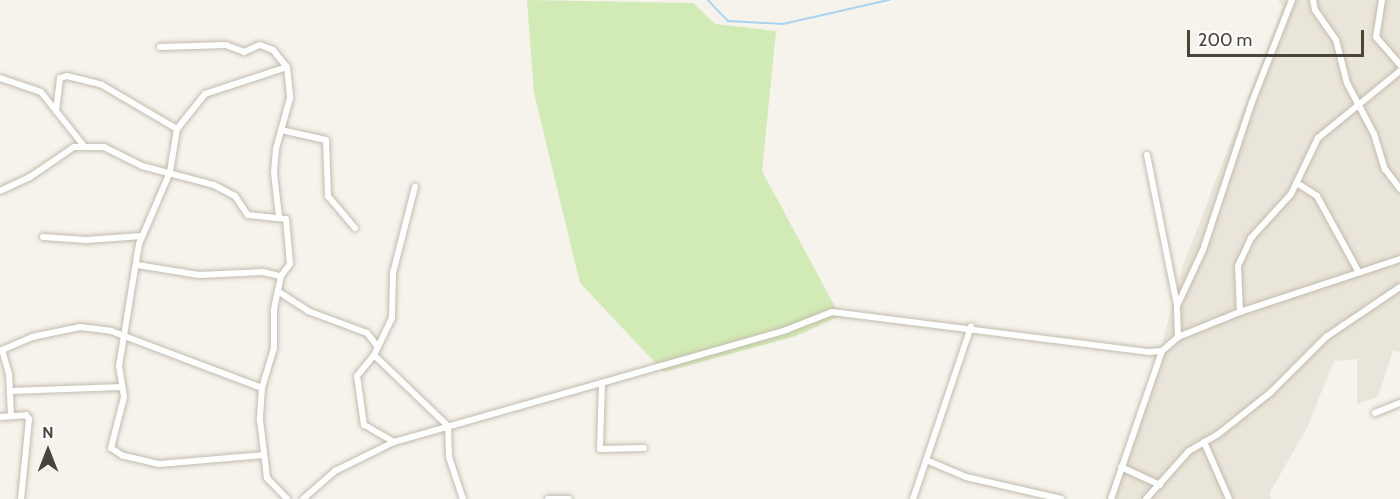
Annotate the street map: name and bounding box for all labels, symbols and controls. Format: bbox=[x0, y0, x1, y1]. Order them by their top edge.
scale bar bbox=[1190, 18, 1367, 56]
text: 200 m bbox=[1198, 29, 1252, 51]
north arrow bbox=[18, 421, 78, 481]
text: N bbox=[42, 423, 54, 442]

